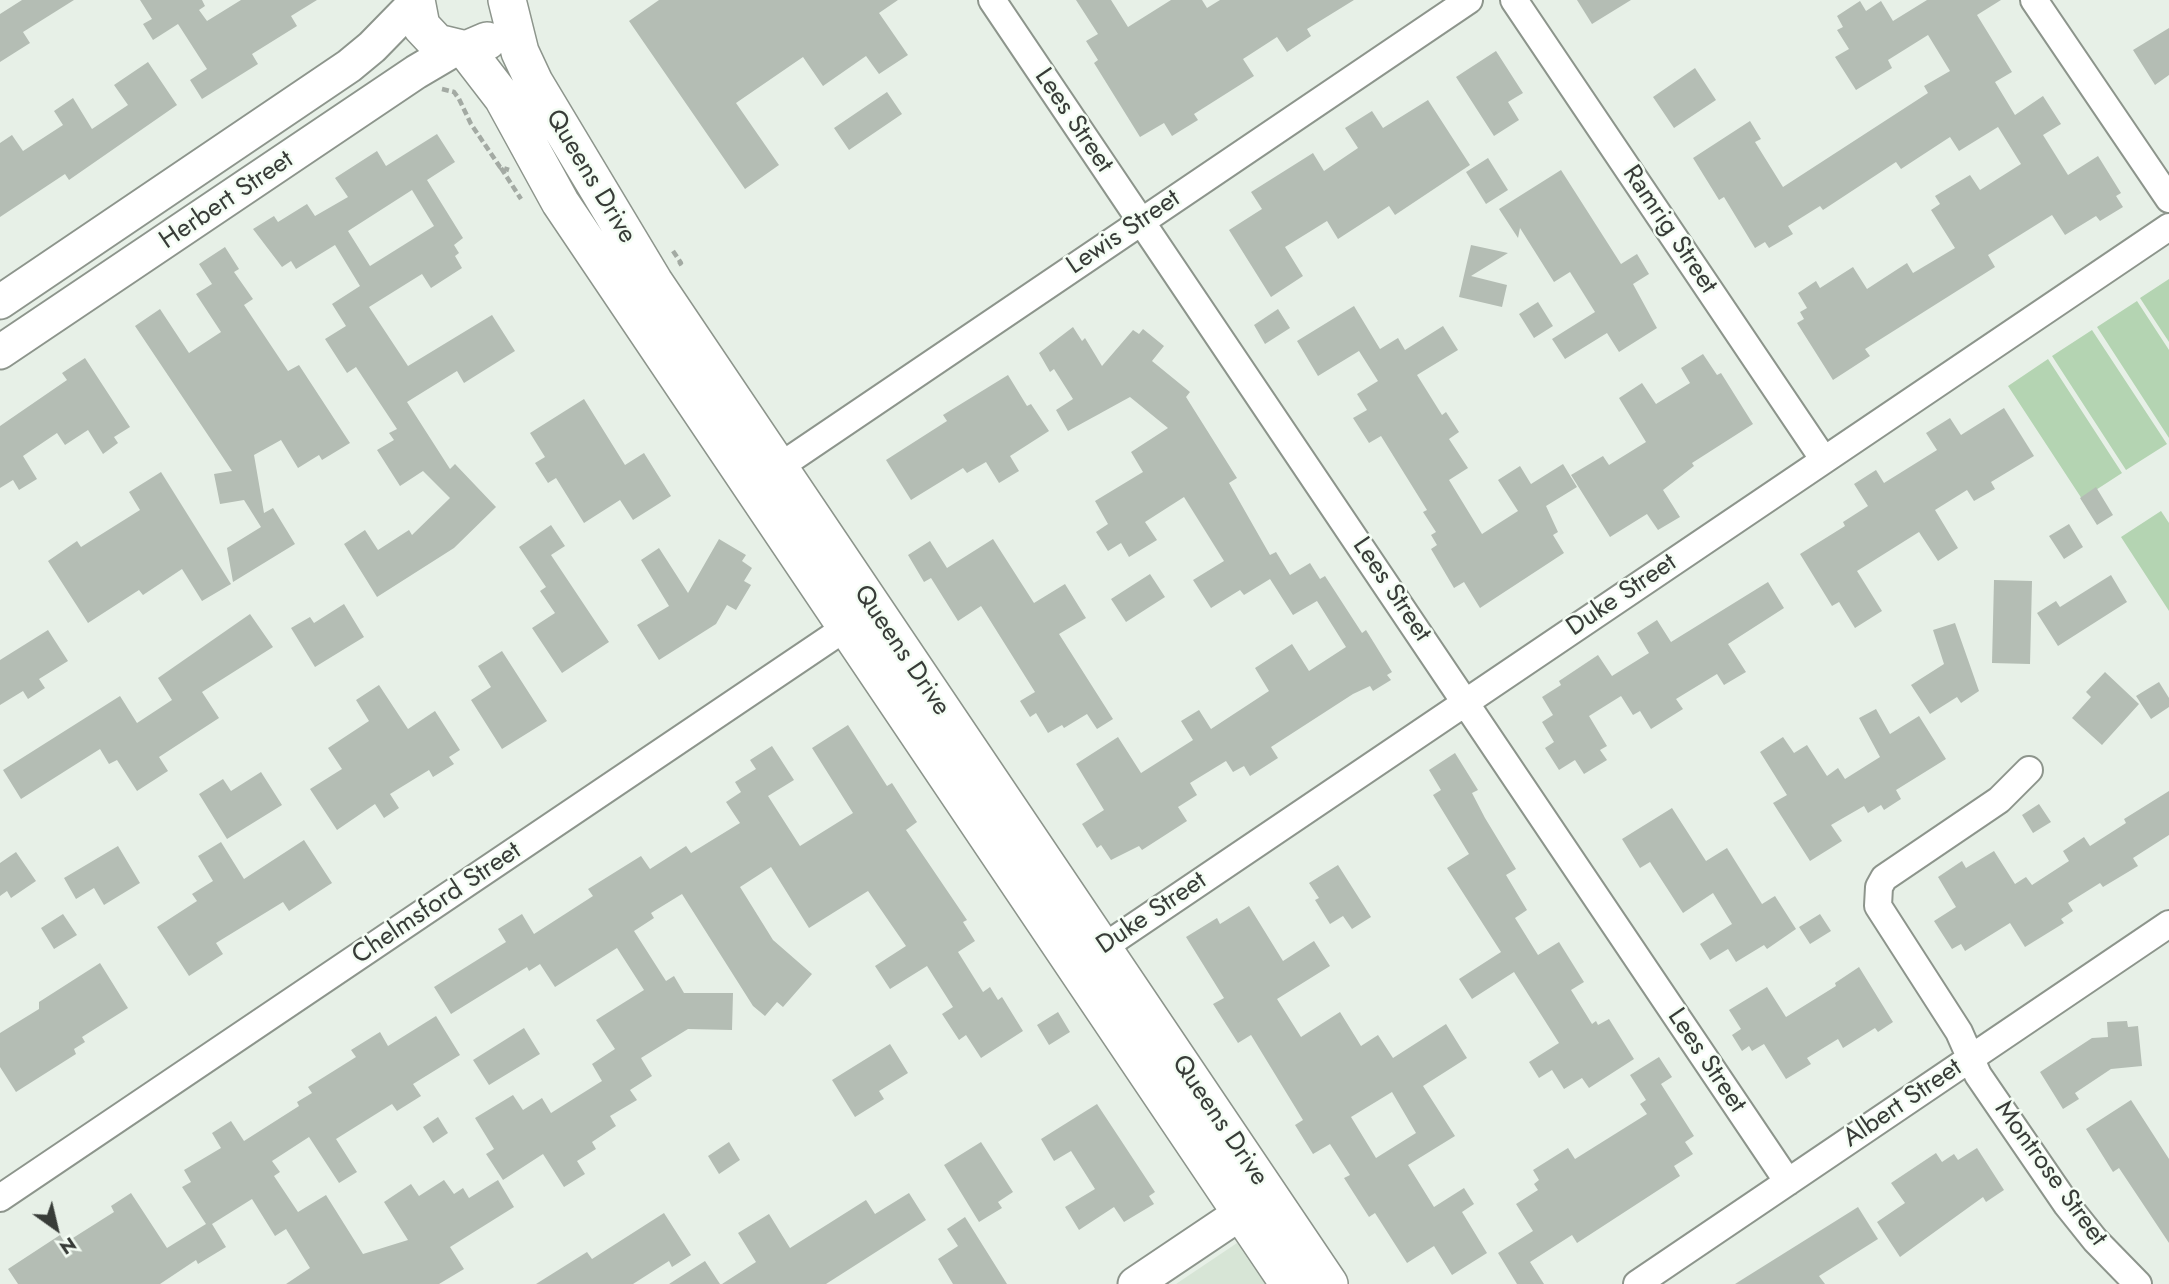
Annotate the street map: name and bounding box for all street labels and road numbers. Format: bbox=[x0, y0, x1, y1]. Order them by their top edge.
street label: Lees Street bbox=[1027, 63, 1119, 179]
street label: Queens Drive bbox=[538, 104, 642, 250]
street label: Herbert Street bbox=[154, 145, 300, 257]
street label: Ramrig Street bbox=[1615, 160, 1723, 300]
street label: Lewis Street bbox=[1062, 184, 1186, 282]
street label: Lees Street bbox=[1345, 532, 1437, 648]
street label: Duke Street bbox=[1561, 548, 1683, 644]
street label: Queens Drive bbox=[846, 580, 956, 722]
street label: Chelmsford Street bbox=[347, 836, 527, 972]
street label: Duke Street bbox=[1091, 866, 1213, 962]
street label: Lees Street bbox=[1660, 1003, 1752, 1119]
street label: Queens Drive bbox=[1164, 1050, 1274, 1192]
street label: Albert Street bbox=[1838, 1053, 1968, 1155]
street label: Montrose Street bbox=[1987, 1095, 2113, 1253]

